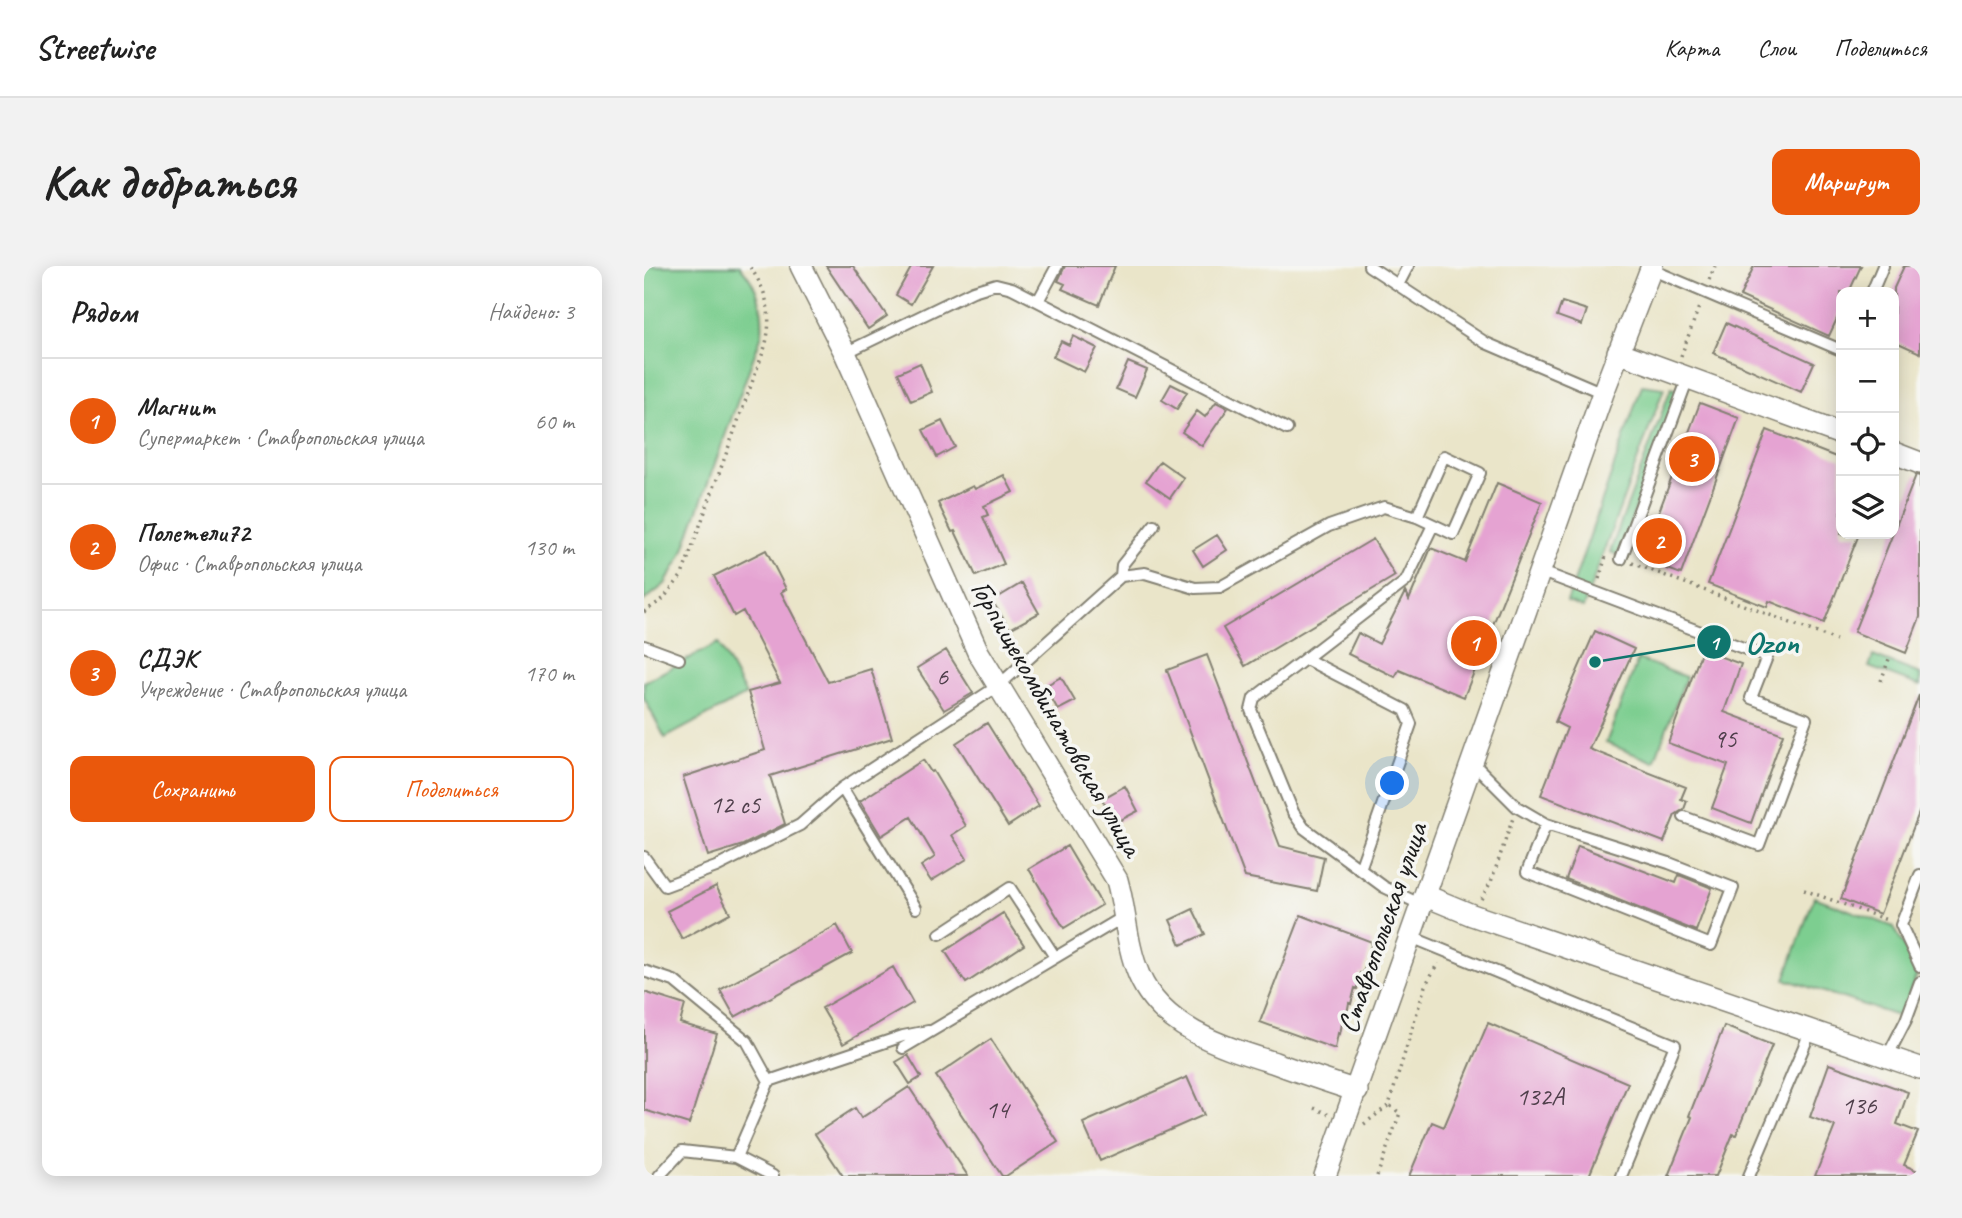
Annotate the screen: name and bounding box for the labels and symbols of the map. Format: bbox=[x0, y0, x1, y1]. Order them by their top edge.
pin: 3 bbox=[1669, 433, 1715, 485]
pin: 2 bbox=[1636, 515, 1682, 567]
street label: Горпищекомбинатовская улица bbox=[962, 573, 1153, 865]
callout: Ozon bbox=[1697, 616, 1813, 669]
pin: 1 bbox=[1451, 617, 1497, 669]
text: Ozon bbox=[1745, 622, 1800, 663]
text: 1 bbox=[1709, 630, 1721, 656]
house number: 6 bbox=[936, 660, 949, 693]
house number: 95 bbox=[1713, 722, 1738, 755]
your location bbox=[1375, 766, 1409, 800]
house number: 12 с5 bbox=[710, 788, 762, 821]
street label: Ставропольская улица bbox=[1328, 816, 1436, 1038]
house number: 132А bbox=[1516, 1080, 1566, 1113]
house number: 136 bbox=[1841, 1089, 1878, 1122]
house number: 14 bbox=[985, 1093, 1011, 1126]

